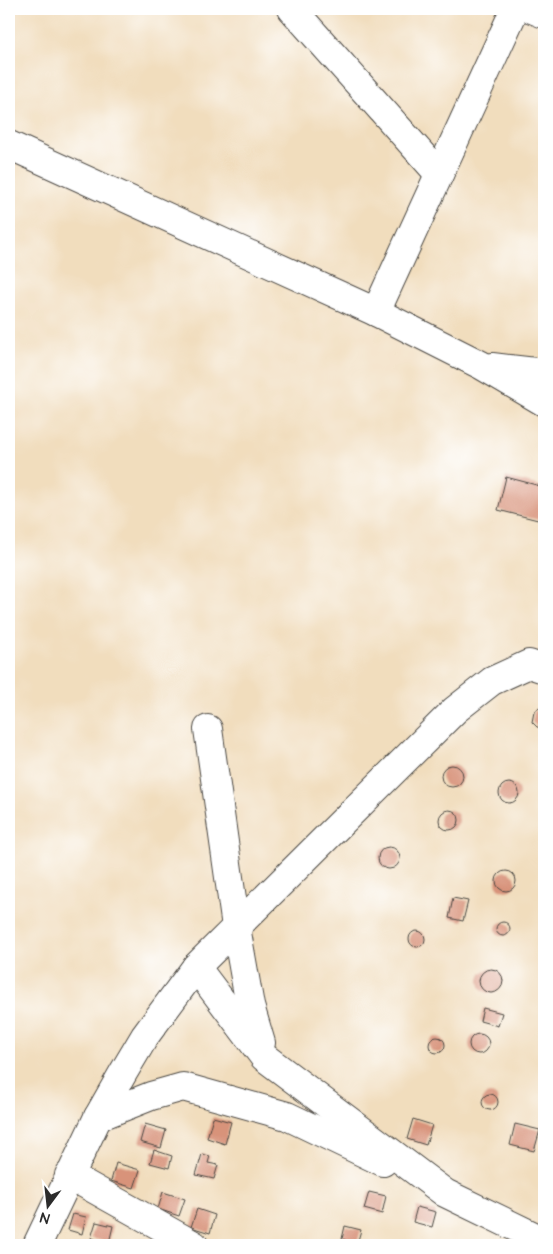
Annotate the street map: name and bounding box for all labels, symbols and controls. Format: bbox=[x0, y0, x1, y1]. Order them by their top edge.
north arrow bbox=[22, 1182, 72, 1232]
text: N bbox=[38, 1207, 52, 1228]

